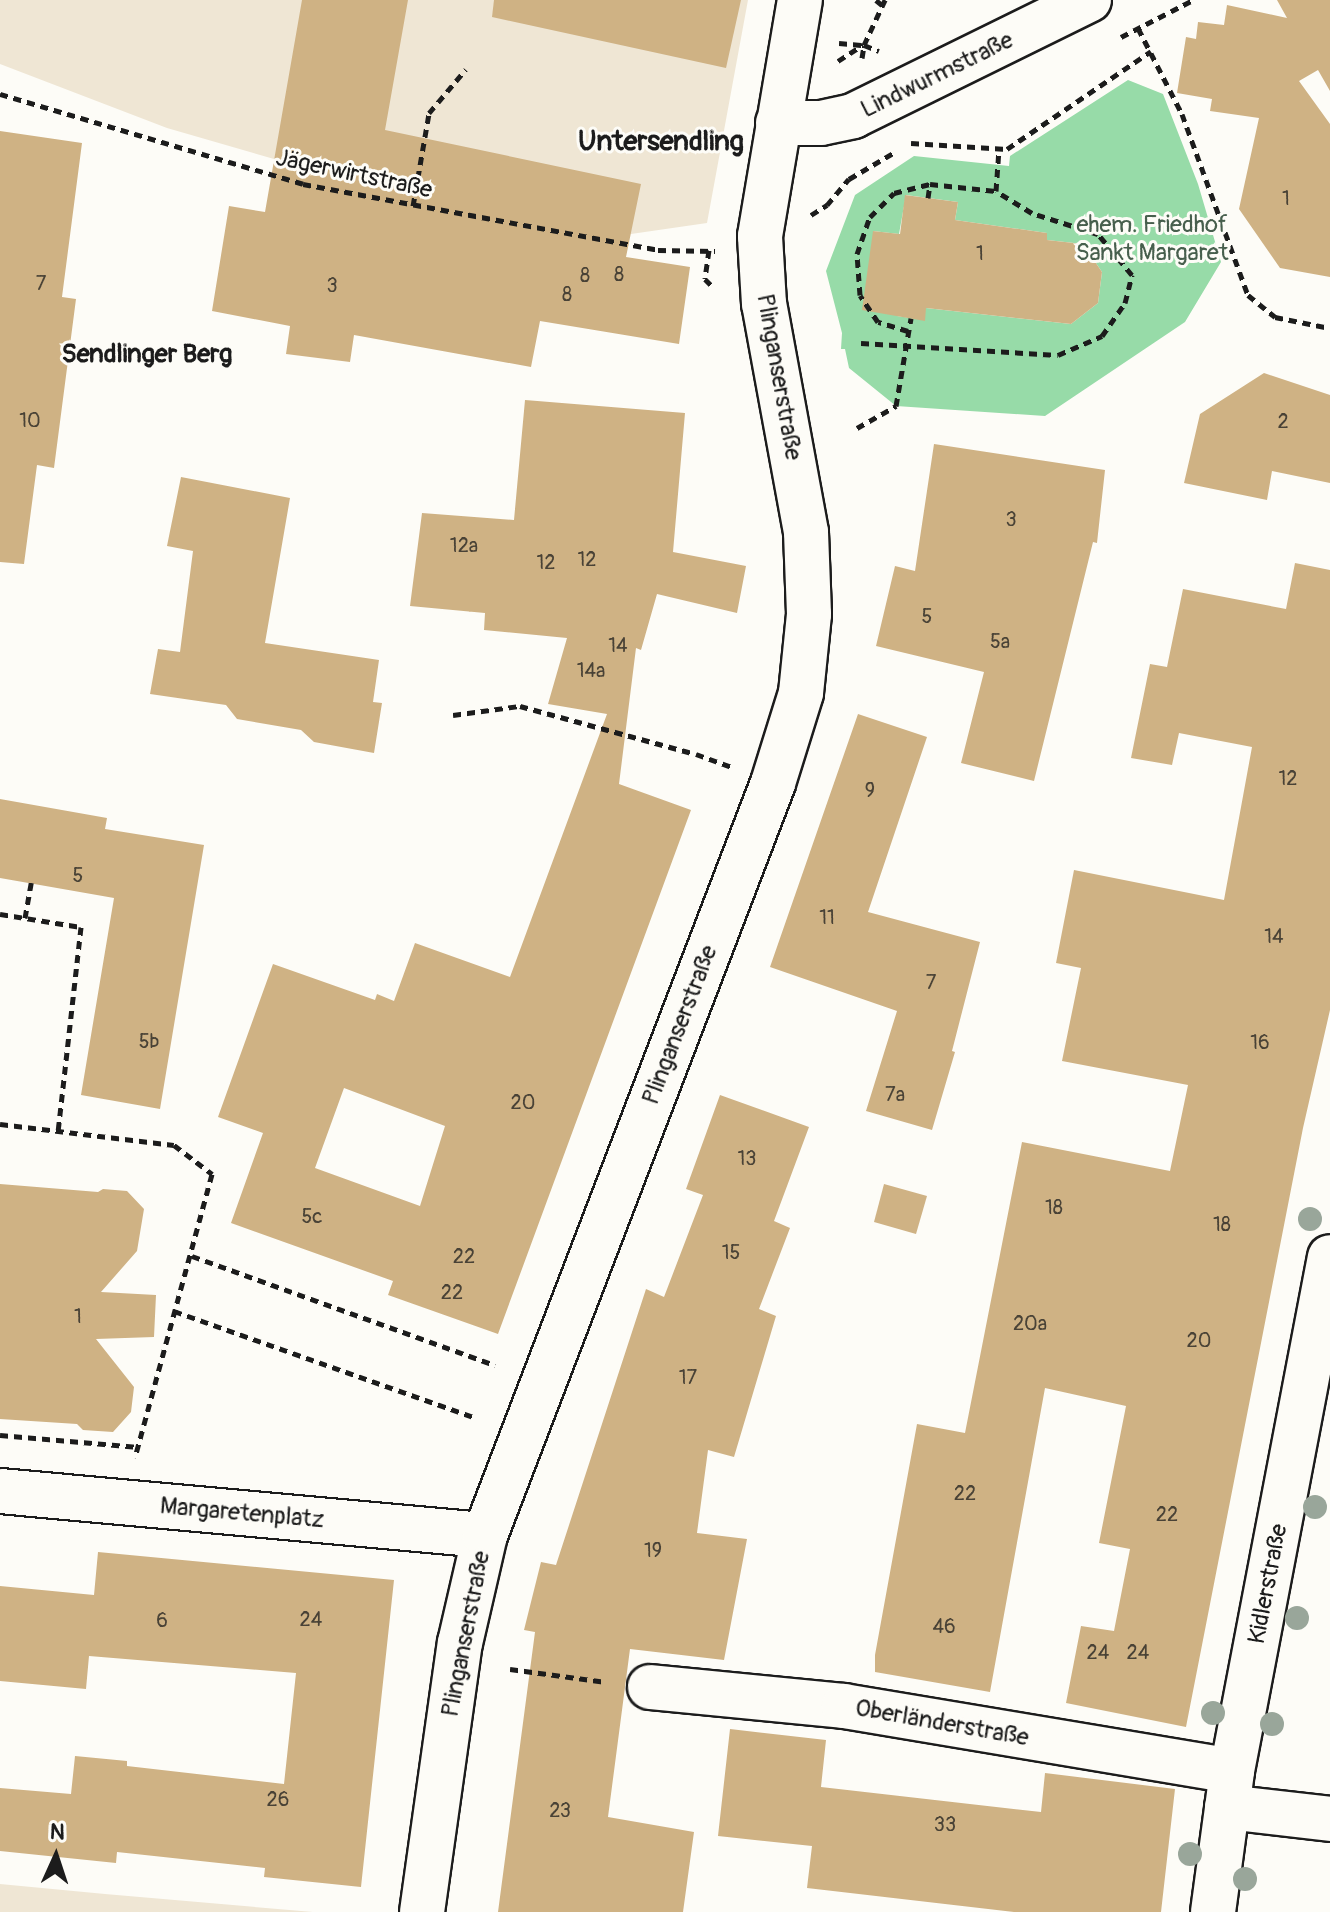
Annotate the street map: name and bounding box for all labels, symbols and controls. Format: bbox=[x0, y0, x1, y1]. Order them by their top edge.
street label: Lindwurmstraße bbox=[856, 26, 1018, 124]
district label: Untersendling bbox=[578, 125, 744, 159]
street label: Jägerwirtstraße bbox=[273, 143, 435, 205]
house number: 1 bbox=[1282, 186, 1290, 210]
park label: ehem. Friedhof Sankt Margaret bbox=[1076, 211, 1228, 267]
house number: 1 bbox=[976, 241, 984, 265]
house number: 8 bbox=[614, 262, 624, 286]
house number: 8 bbox=[580, 263, 590, 287]
house number: 7 bbox=[36, 271, 46, 295]
house number: 3 bbox=[326, 273, 338, 297]
house number: 8 bbox=[562, 282, 572, 306]
street label: Plinganserstraße bbox=[750, 292, 808, 462]
district label: Sendlinger Berg bbox=[62, 339, 232, 371]
house number: 10 bbox=[19, 408, 41, 432]
house number: 2 bbox=[1277, 409, 1289, 433]
house number: 3 bbox=[1005, 507, 1017, 531]
house number: 12a bbox=[450, 533, 478, 557]
house number: 12 bbox=[578, 547, 596, 571]
house number: 12 bbox=[537, 550, 555, 574]
house number: 5 bbox=[922, 604, 932, 628]
house number: 5a bbox=[990, 629, 1010, 653]
house number: 14 bbox=[608, 633, 628, 657]
house number: 14a bbox=[577, 658, 605, 682]
house number: 12 bbox=[1279, 766, 1297, 790]
house number: 9 bbox=[865, 778, 875, 802]
house number: 5 bbox=[73, 863, 83, 887]
house number: 11 bbox=[819, 905, 835, 929]
house number: 14 bbox=[1264, 924, 1284, 948]
street label: Plinganserstraße bbox=[636, 941, 724, 1109]
house number: 7 bbox=[926, 970, 936, 994]
house number: 5b bbox=[139, 1029, 159, 1053]
house number: 16 bbox=[1250, 1030, 1270, 1054]
house number: 7a bbox=[885, 1082, 905, 1106]
house number: 20 bbox=[511, 1090, 535, 1114]
house number: 13 bbox=[738, 1146, 756, 1170]
house number: 18 bbox=[1045, 1195, 1063, 1219]
house number: 5c bbox=[302, 1204, 322, 1228]
house number: 18 bbox=[1213, 1212, 1231, 1236]
house number: 15 bbox=[722, 1240, 740, 1264]
house number: 22 bbox=[453, 1244, 475, 1268]
house number: 22 bbox=[441, 1280, 463, 1304]
house number: 1 bbox=[74, 1304, 82, 1328]
house number: 20a bbox=[1013, 1311, 1047, 1335]
house number: 20 bbox=[1187, 1328, 1211, 1352]
house number: 17 bbox=[679, 1365, 697, 1389]
house number: 22 bbox=[954, 1481, 976, 1505]
street label: Margaretenplatz bbox=[159, 1491, 325, 1535]
house number: 22 bbox=[1156, 1502, 1178, 1526]
street label: Kidlerstraße bbox=[1242, 1522, 1294, 1646]
house number: 19 bbox=[644, 1538, 662, 1562]
street label: Plinganserstraße bbox=[436, 1549, 496, 1719]
house number: 24 bbox=[300, 1607, 322, 1631]
house number: 6 bbox=[156, 1608, 168, 1632]
house number: 46 bbox=[932, 1614, 956, 1638]
house number: 24 bbox=[1087, 1640, 1109, 1664]
house number: 24 bbox=[1127, 1640, 1149, 1664]
street label: Oberländerstraße bbox=[853, 1694, 1031, 1752]
house number: 26 bbox=[267, 1787, 289, 1811]
house number: 23 bbox=[549, 1798, 571, 1822]
house number: 33 bbox=[934, 1812, 956, 1836]
north arrow bbox=[16, 1816, 96, 1896]
text: N bbox=[49, 1818, 65, 1846]

